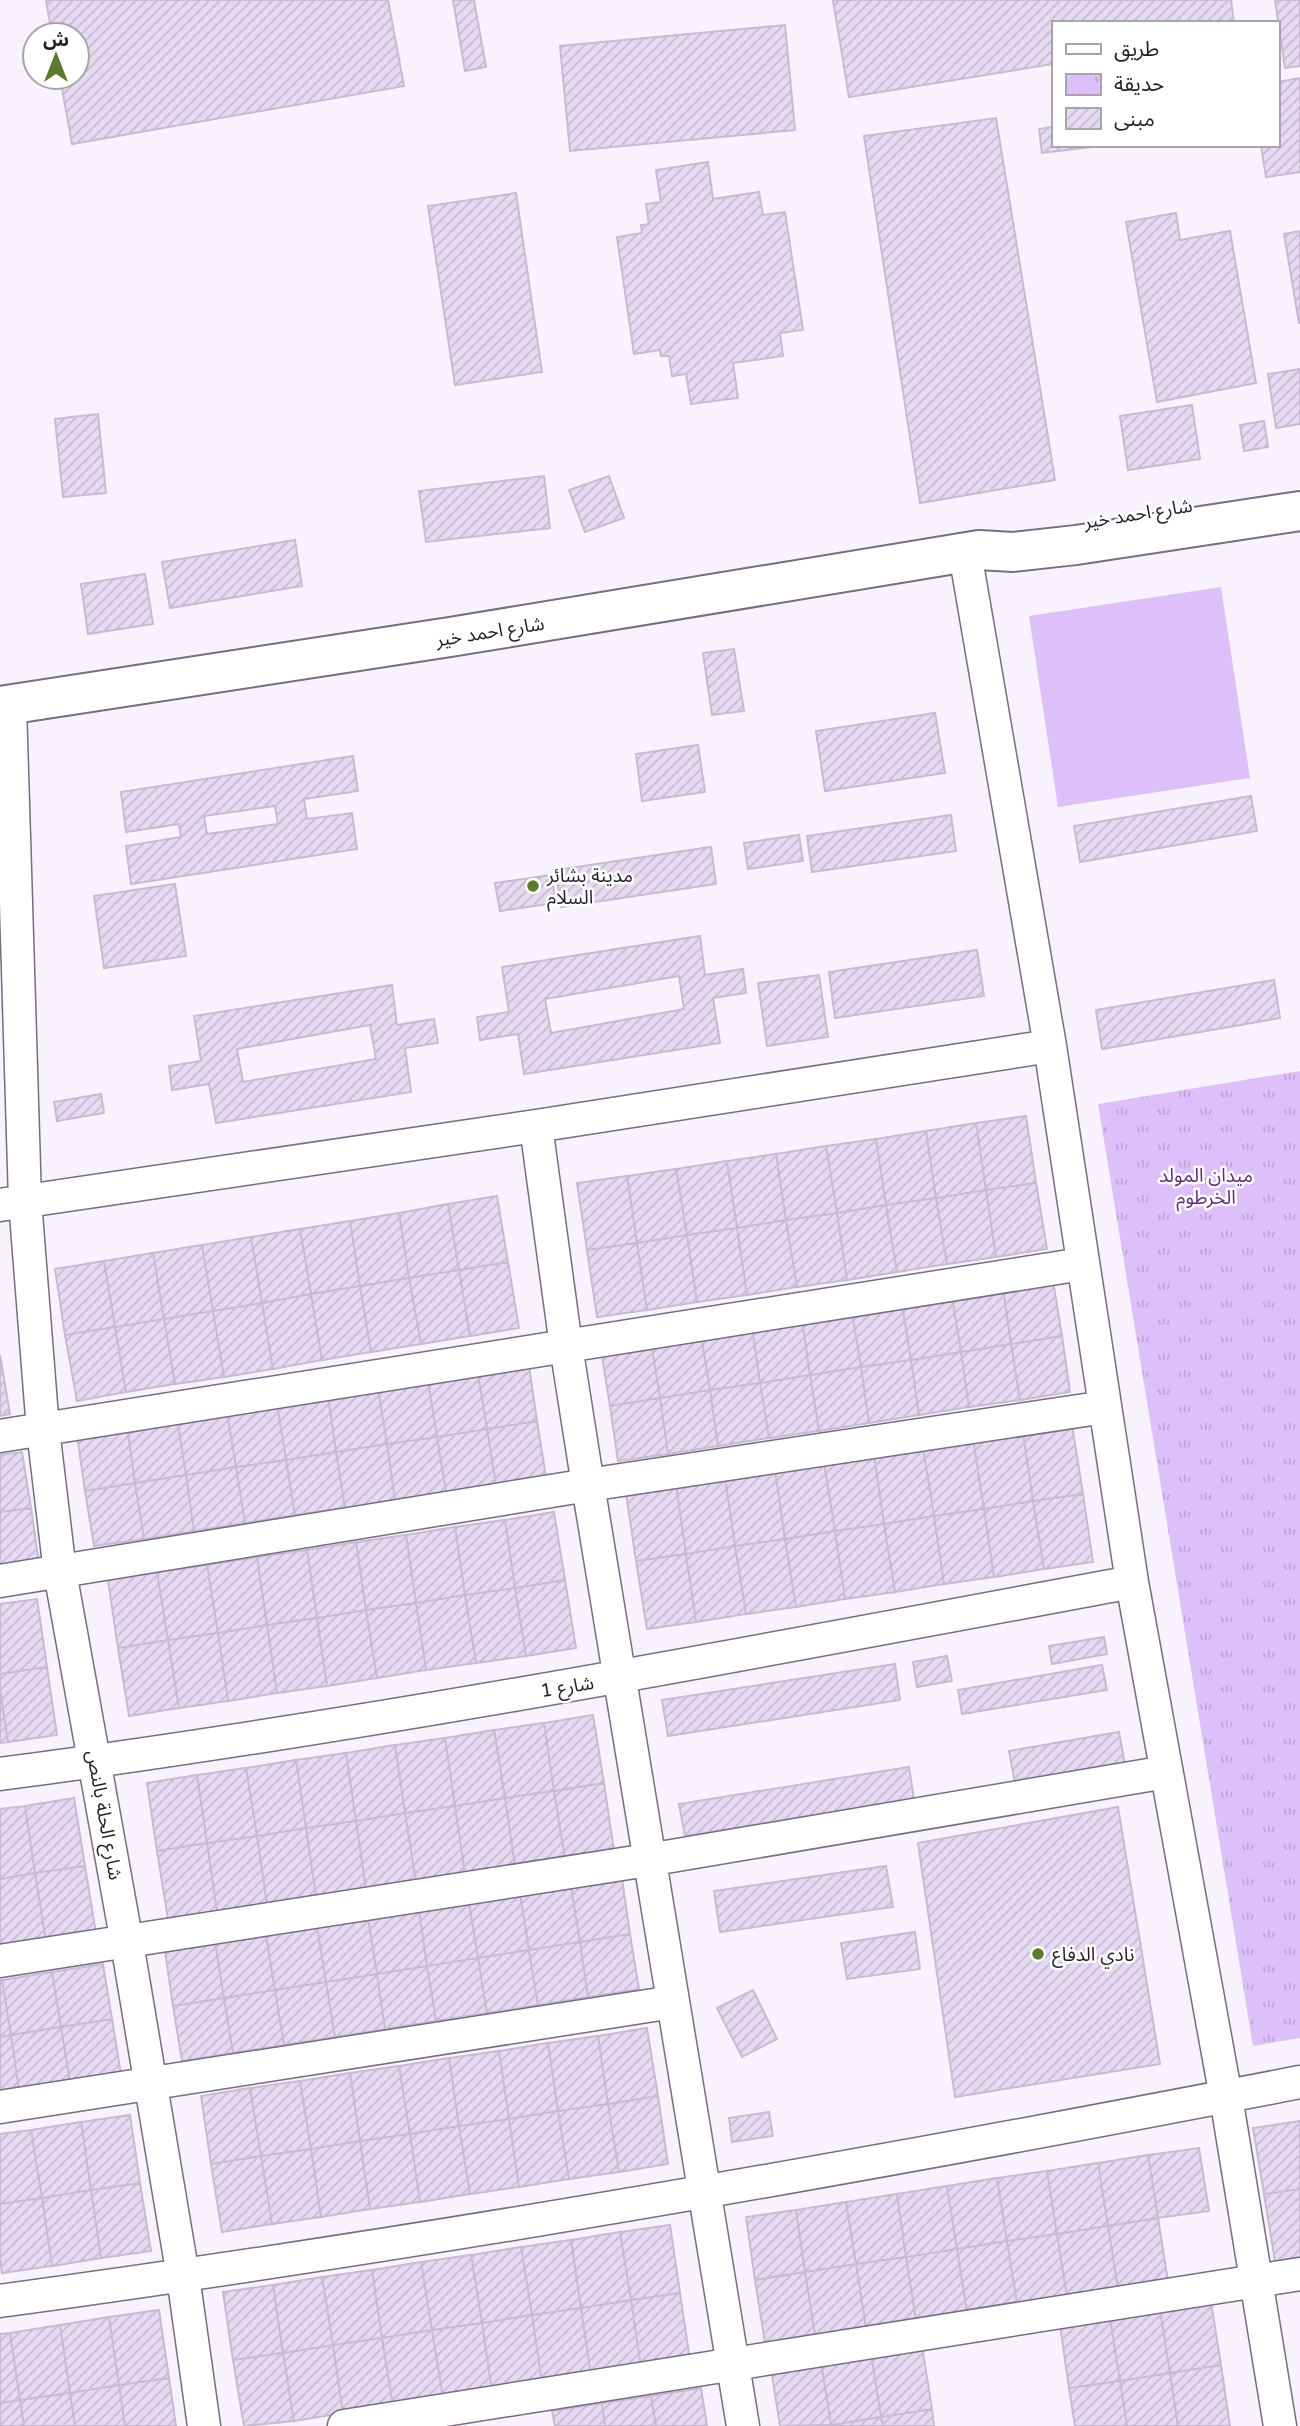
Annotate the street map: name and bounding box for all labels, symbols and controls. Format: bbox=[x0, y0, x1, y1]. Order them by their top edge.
north arrow bbox=[21, 21, 91, 91]
legend bbox=[1052, 21, 1279, 147]
text: ش bbox=[43, 29, 69, 51]
text: طريق bbox=[1114, 37, 1159, 62]
text: حديقة bbox=[1114, 72, 1164, 97]
text: مبنى bbox=[1114, 107, 1155, 132]
street label: شارع احمد خير bbox=[1081, 495, 1194, 536]
street label: شارع احمد خير bbox=[433, 613, 546, 654]
place label: مدينة بشائر السلام bbox=[546, 865, 633, 912]
marker: مدينة بشائر السلام bbox=[525, 878, 541, 894]
park label: ميدان المولد الخرطوم bbox=[1159, 1165, 1253, 1212]
street label: شارع 1 bbox=[539, 1672, 596, 1704]
street label: شارع الحلة بالنص bbox=[80, 1749, 126, 1882]
place label: نادي الدفاع bbox=[1052, 1944, 1134, 1969]
marker: نادي الدفاع bbox=[1030, 1946, 1046, 1962]

